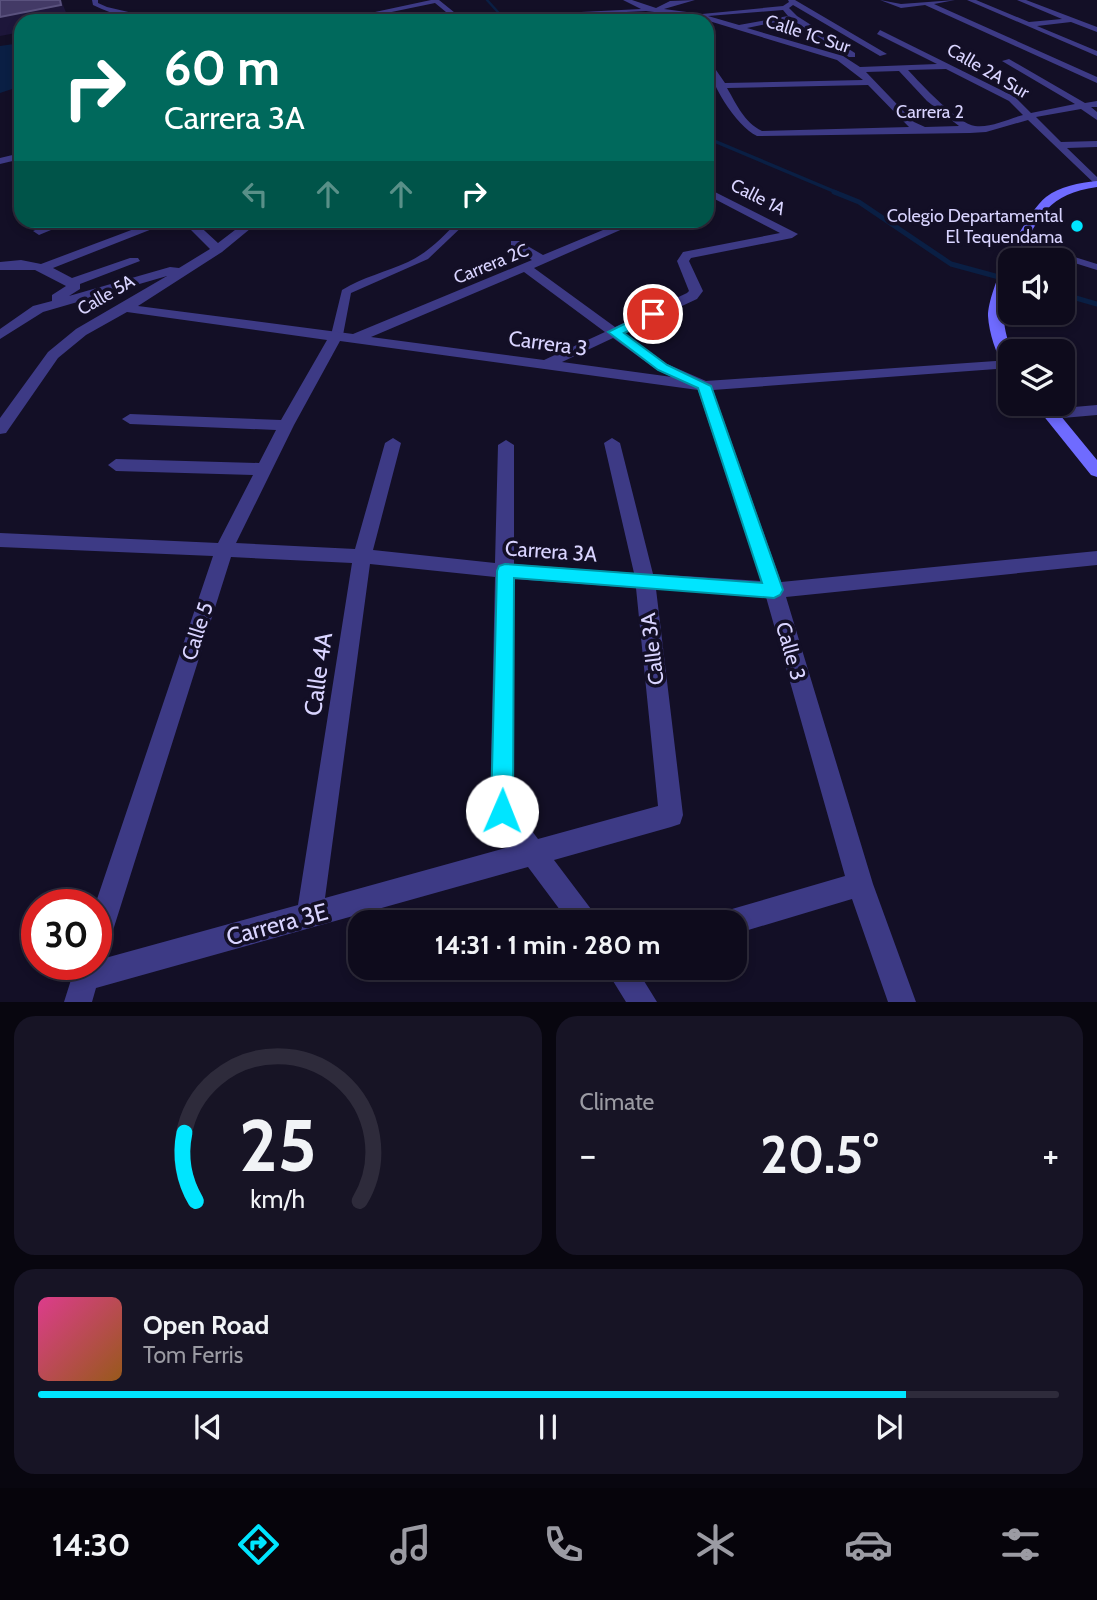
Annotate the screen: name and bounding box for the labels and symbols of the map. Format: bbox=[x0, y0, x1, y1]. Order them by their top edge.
street label: Calle 1C Sur bbox=[763, 10, 854, 58]
street label: Calle 2A Sur bbox=[943, 39, 1033, 104]
street label: Carrera 2 bbox=[896, 101, 964, 123]
street label: Calle 1A bbox=[727, 174, 789, 220]
place label: Colegio Departamental El Tequendama bbox=[887, 205, 1064, 248]
marker: Colegio Departamental El Tequendama bbox=[1069, 218, 1085, 234]
street label: Carrera 2C bbox=[450, 239, 532, 289]
street label: Calle 5A bbox=[74, 270, 138, 320]
pin bbox=[623, 284, 683, 344]
street label: Carrera 3 bbox=[507, 325, 589, 361]
street label: Carrera 3A bbox=[504, 535, 598, 567]
street label: Calle 5 bbox=[176, 599, 218, 663]
street label: Calle 3A bbox=[635, 611, 669, 687]
street label: Calle 3 bbox=[771, 619, 811, 683]
street label: Calle 4A bbox=[298, 630, 338, 718]
position arrow bbox=[465, 774, 539, 848]
speed limit sign: 30 bbox=[21, 889, 112, 980]
street label: Carrera 3E bbox=[223, 897, 331, 951]

